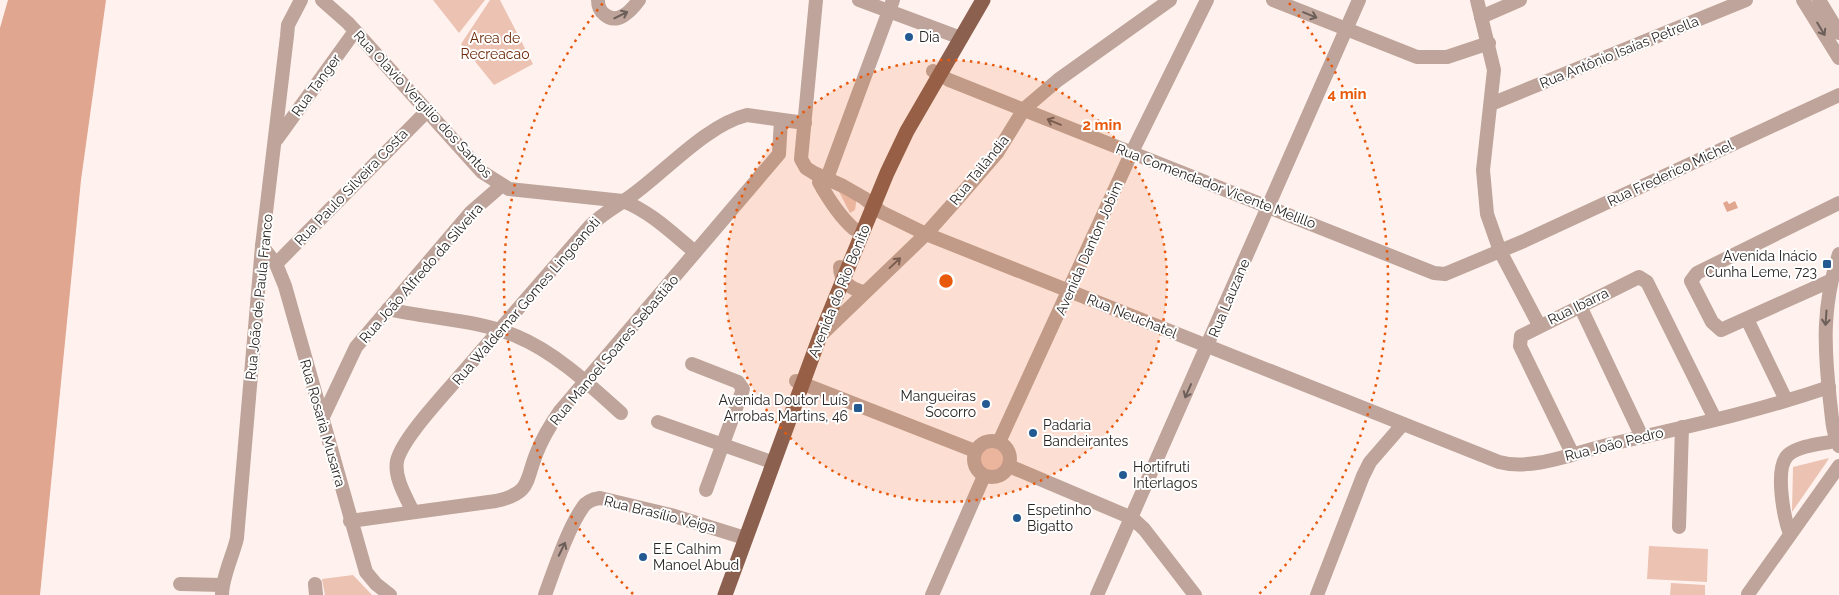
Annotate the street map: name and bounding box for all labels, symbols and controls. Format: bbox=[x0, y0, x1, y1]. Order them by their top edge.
one-way arrow bbox=[614, 10, 629, 20]
one-way arrow bbox=[1302, 10, 1317, 20]
street label: Rua Antônio Isaías Petrella bbox=[1537, 13, 1701, 91]
one-way arrow bbox=[1817, 22, 1827, 36]
street label: Rua Olavio Vergílio dos Santos bbox=[351, 27, 496, 181]
place label: Dia bbox=[919, 29, 940, 45]
park label: Area de Recreacao bbox=[461, 30, 530, 62]
marker: Dia bbox=[903, 31, 915, 43]
street label: Rua Tanger bbox=[288, 51, 344, 119]
text: 4 min bbox=[1327, 85, 1367, 103]
one-way arrow bbox=[1047, 116, 1062, 126]
text: 2 min bbox=[1083, 116, 1121, 134]
street label: Rua Paulo Silveira Costa bbox=[291, 126, 411, 248]
street label: Rua Tailândia bbox=[946, 132, 1012, 208]
street label: Rua Frederico Michel bbox=[1605, 137, 1736, 209]
street label: Rua Comendador Vicente Melillo bbox=[1114, 140, 1318, 232]
street label: Avenida Danton Jobim bbox=[1052, 179, 1126, 317]
street label: Rua João Alfredo da Silveira bbox=[356, 200, 486, 346]
street label: Rua João de Paula Franco bbox=[242, 213, 276, 381]
street label: Rua Waldemar Gomes Lingoanoti bbox=[449, 214, 603, 388]
street label: Avenida do Rio Bonito bbox=[805, 222, 873, 360]
place label: Avenida Inácio Cunha Leme, 723 bbox=[1705, 248, 1817, 280]
street label: Rua Lauzane bbox=[1205, 256, 1253, 340]
one-way arrow bbox=[889, 257, 902, 269]
marker: Avenida Inácio Cunha Leme, 723 bbox=[1821, 258, 1833, 270]
street label: Rua Manoel Soares Sebastião bbox=[546, 272, 682, 428]
centre of rings bbox=[937, 272, 955, 290]
street label: Rua Ibarra bbox=[1545, 284, 1611, 328]
street label: Rua Neuchatel bbox=[1085, 291, 1180, 341]
one-way arrow bbox=[1821, 310, 1831, 326]
street label: Rua Rosaria Musarra bbox=[297, 357, 349, 489]
one-way arrow bbox=[1183, 383, 1193, 398]
place label: Mangueiras Socorro bbox=[900, 388, 976, 420]
place label: Avenida Doutor Luís Arrobas Martins, 46 bbox=[718, 392, 848, 424]
marker: Mangueiras Socorro bbox=[980, 398, 992, 410]
marker: Avenida Doutor Luís Arrobas Martins, 46 bbox=[852, 402, 864, 414]
place label: Padaria Bandeirantes bbox=[1043, 417, 1128, 449]
street label: Rua João Pedro bbox=[1563, 424, 1665, 464]
marker: Padaria Bandeirantes bbox=[1027, 427, 1039, 439]
place label: Hortifruti Interlagos bbox=[1133, 459, 1198, 491]
marker: Hortifruti Interlagos bbox=[1117, 469, 1129, 481]
street label: Rua Brasílio Veiga bbox=[602, 492, 718, 536]
place label: Espetinho Bigatto bbox=[1027, 502, 1091, 534]
marker: Espetinho Bigatto bbox=[1011, 512, 1023, 524]
place label: E.E Calhim Manoel Abud bbox=[653, 541, 739, 573]
one-way arrow bbox=[557, 542, 567, 557]
marker: E.E Calhim Manoel Abud bbox=[637, 551, 649, 563]

